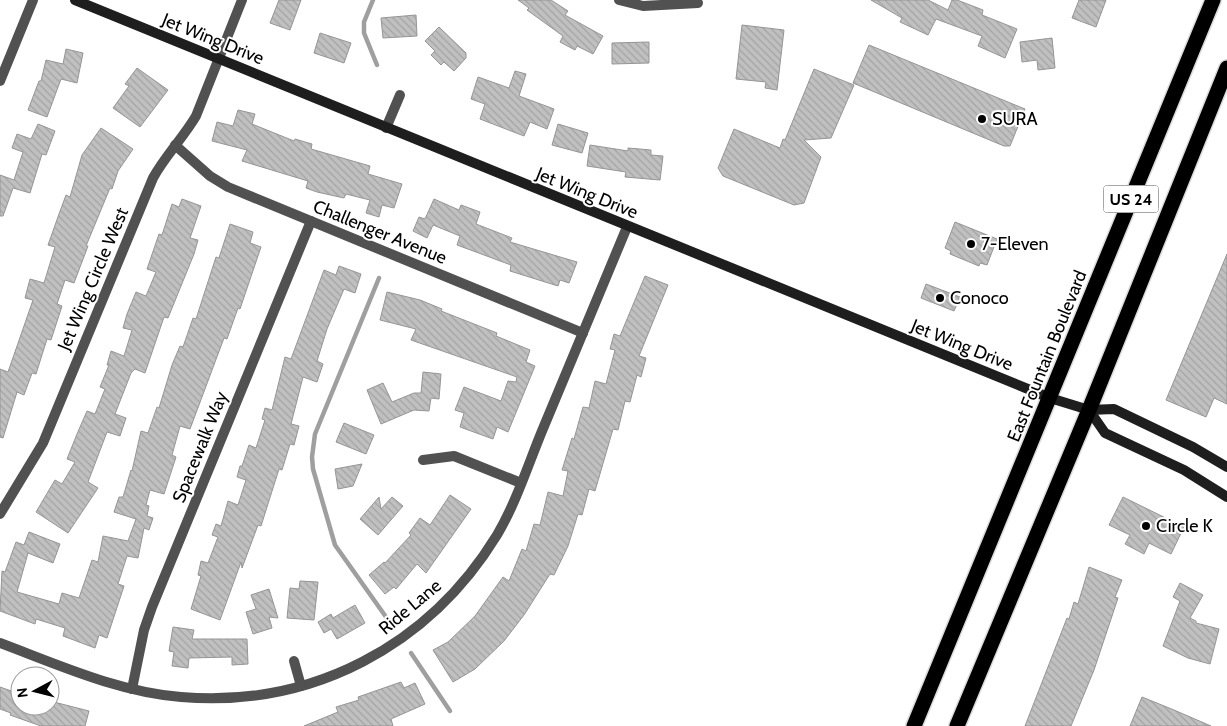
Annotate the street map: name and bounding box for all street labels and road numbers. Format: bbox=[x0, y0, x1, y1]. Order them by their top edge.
street label: Jet Wing Drive bbox=[158, 8, 267, 69]
street label: Jet Wing Drive bbox=[532, 162, 641, 223]
road number: US 24 bbox=[1104, 185, 1158, 212]
street label: Challenger Avenue bbox=[310, 195, 450, 269]
street label: Jet Wing Circle West bbox=[53, 204, 133, 355]
street label: East Fountain Boulevard bbox=[1003, 267, 1091, 445]
street label: Jet Wing Drive bbox=[907, 314, 1016, 375]
street label: Spacewalk Way bbox=[168, 388, 232, 506]
street label: Ride Lane bbox=[374, 575, 446, 639]

